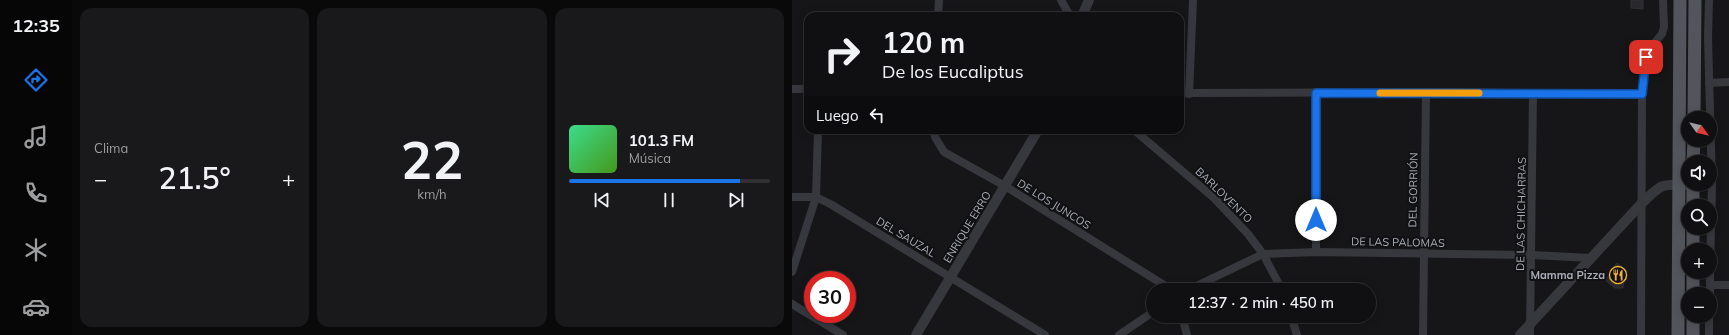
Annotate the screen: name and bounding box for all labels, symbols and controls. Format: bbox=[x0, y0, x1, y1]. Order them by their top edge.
text: 12:35 bbox=[12, 14, 60, 37]
text: 120 m bbox=[882, 25, 965, 60]
icon: right bbox=[816, 28, 868, 80]
pin bbox=[1629, 40, 1663, 74]
icon: arrive bbox=[1635, 46, 1657, 68]
text: De los Eucaliptus bbox=[882, 60, 1024, 83]
icon: directions bbox=[22, 66, 50, 94]
icon: left bbox=[866, 104, 888, 126]
text: Luego bbox=[816, 106, 858, 125]
north arrow bbox=[1681, 111, 1717, 147]
map controls bbox=[1681, 111, 1717, 323]
icon: music bbox=[22, 123, 50, 151]
text: 22 bbox=[401, 127, 463, 192]
text: 101.3 FM bbox=[629, 131, 694, 150]
text: Clima bbox=[94, 140, 128, 156]
text: Música bbox=[629, 150, 671, 166]
street label: DEL GORRIÓN bbox=[1405, 152, 1421, 228]
button: sound bbox=[1681, 155, 1717, 191]
street label: DE LAS CHICHARRAS bbox=[1513, 157, 1529, 271]
text: 21.5° bbox=[158, 159, 231, 197]
street label: BARLOVENTO bbox=[1193, 164, 1255, 226]
text: − bbox=[94, 165, 107, 193]
text: + bbox=[282, 165, 295, 193]
street label: DE LOS JUNCOS bbox=[1015, 176, 1093, 232]
icon: phone bbox=[22, 179, 50, 207]
text: km/h bbox=[417, 186, 447, 202]
icon: previous bbox=[591, 189, 613, 211]
icon: pause bbox=[658, 189, 680, 211]
icon: next bbox=[725, 189, 747, 211]
street label: ENRIQUE ERRO bbox=[940, 189, 994, 265]
position arrow bbox=[1295, 199, 1337, 241]
button: search bbox=[1681, 199, 1717, 235]
street label: DEL SAUZAL bbox=[874, 214, 938, 260]
street label: DE LAS PALOMAS bbox=[1351, 234, 1445, 250]
icon: climate bbox=[22, 236, 50, 264]
button: + bbox=[1681, 243, 1717, 279]
restaurant icon: Mamma Pizza bbox=[1608, 265, 1628, 285]
place label: Mamma Pizza bbox=[1530, 268, 1605, 282]
speed limit sign: 30 bbox=[804, 271, 856, 323]
button: − bbox=[1681, 287, 1717, 323]
icon: car bbox=[22, 293, 50, 321]
text: 12:37 · 2 min · 450 m bbox=[1188, 293, 1334, 312]

